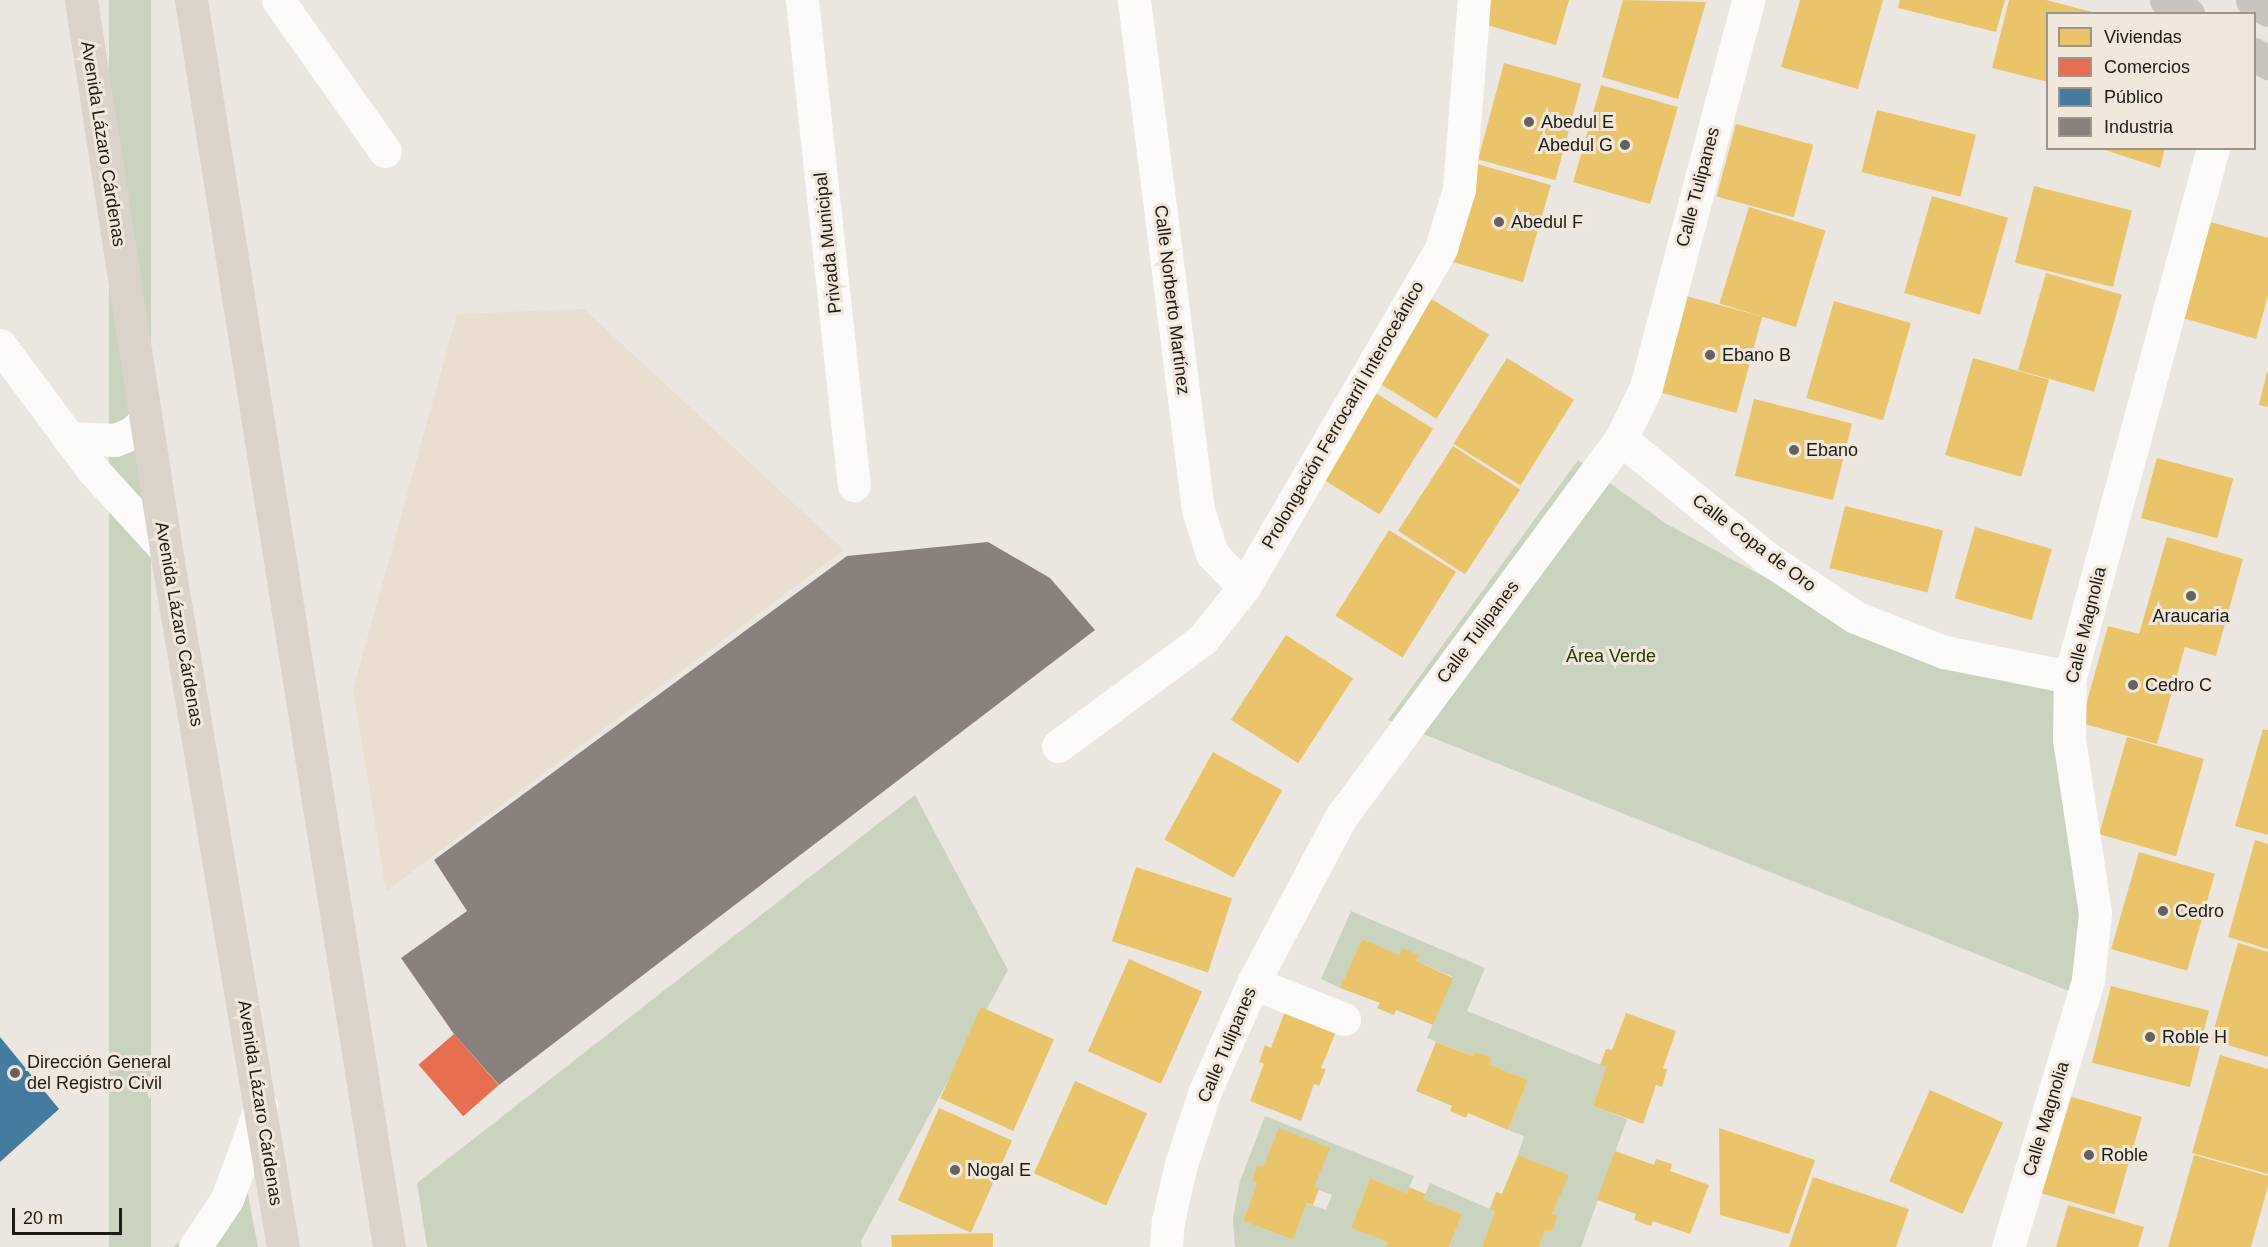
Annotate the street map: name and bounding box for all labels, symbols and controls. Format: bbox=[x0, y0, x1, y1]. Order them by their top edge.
legend bbox=[2046, 12, 2256, 150]
text: Viviendas bbox=[2104, 27, 2182, 47]
street label: Avenida Lázaro Cárdenas bbox=[76, 40, 130, 248]
text: Comercios bbox=[2104, 57, 2190, 77]
text: Público bbox=[2104, 87, 2163, 107]
place label: Abedul E bbox=[1541, 111, 1614, 133]
marker: Abedul E bbox=[1522, 115, 1536, 129]
text: Industria bbox=[2104, 117, 2173, 137]
street label: Calle Tulipanes bbox=[1672, 125, 1724, 249]
place label: Abedul G bbox=[1538, 134, 1613, 156]
marker: Abedul G bbox=[1618, 138, 1632, 152]
street label: Privada Municipal bbox=[810, 171, 846, 315]
street label: Calle Norberto Martínez bbox=[1150, 204, 1194, 396]
place label: Abedul F bbox=[1511, 211, 1583, 233]
marker: Abedul F bbox=[1492, 215, 1506, 229]
street label: Prolongación Ferrocarril Interoceánico bbox=[1257, 277, 1429, 553]
place label: Ebano B bbox=[1722, 344, 1791, 366]
marker: Ebano B bbox=[1703, 348, 1717, 362]
place label: Ebano bbox=[1806, 439, 1858, 461]
marker: Ebano bbox=[1787, 443, 1801, 457]
street label: Calle Copa de Oro bbox=[1688, 490, 1820, 596]
street label: Avenida Lázaro Cárdenas bbox=[150, 520, 208, 728]
street label: Calle Magnolia bbox=[2061, 565, 2111, 685]
street label: Calle Tulipanes bbox=[1432, 576, 1524, 688]
marker: Araucaria bbox=[2184, 589, 2198, 603]
place label: Araucaria bbox=[2152, 605, 2230, 627]
park label: Área Verde bbox=[1566, 645, 1656, 667]
place label: Cedro C bbox=[2145, 674, 2212, 696]
marker: Cedro C bbox=[2126, 678, 2140, 692]
place label: Cedro bbox=[2175, 900, 2224, 922]
marker: Cedro bbox=[2156, 904, 2170, 918]
street label: Calle Tulipanes bbox=[1193, 984, 1261, 1106]
street label: Avenida Lázaro Cárdenas bbox=[233, 999, 287, 1207]
place label: Roble H bbox=[2162, 1026, 2227, 1048]
marker: Roble H bbox=[2143, 1030, 2157, 1044]
place label: Dirección General del Registro Civil bbox=[27, 1052, 171, 1094]
street label: Calle Magnolia bbox=[2018, 1059, 2074, 1179]
marker: Dirección General del Registro Civil bbox=[8, 1066, 22, 1080]
place label: Roble bbox=[2101, 1144, 2148, 1166]
marker: Roble bbox=[2082, 1148, 2096, 1162]
place label: Nogal E bbox=[967, 1159, 1031, 1181]
marker: Nogal E bbox=[948, 1163, 962, 1177]
scale bar bbox=[15, 1196, 124, 1234]
text: 20 m bbox=[23, 1208, 63, 1228]

